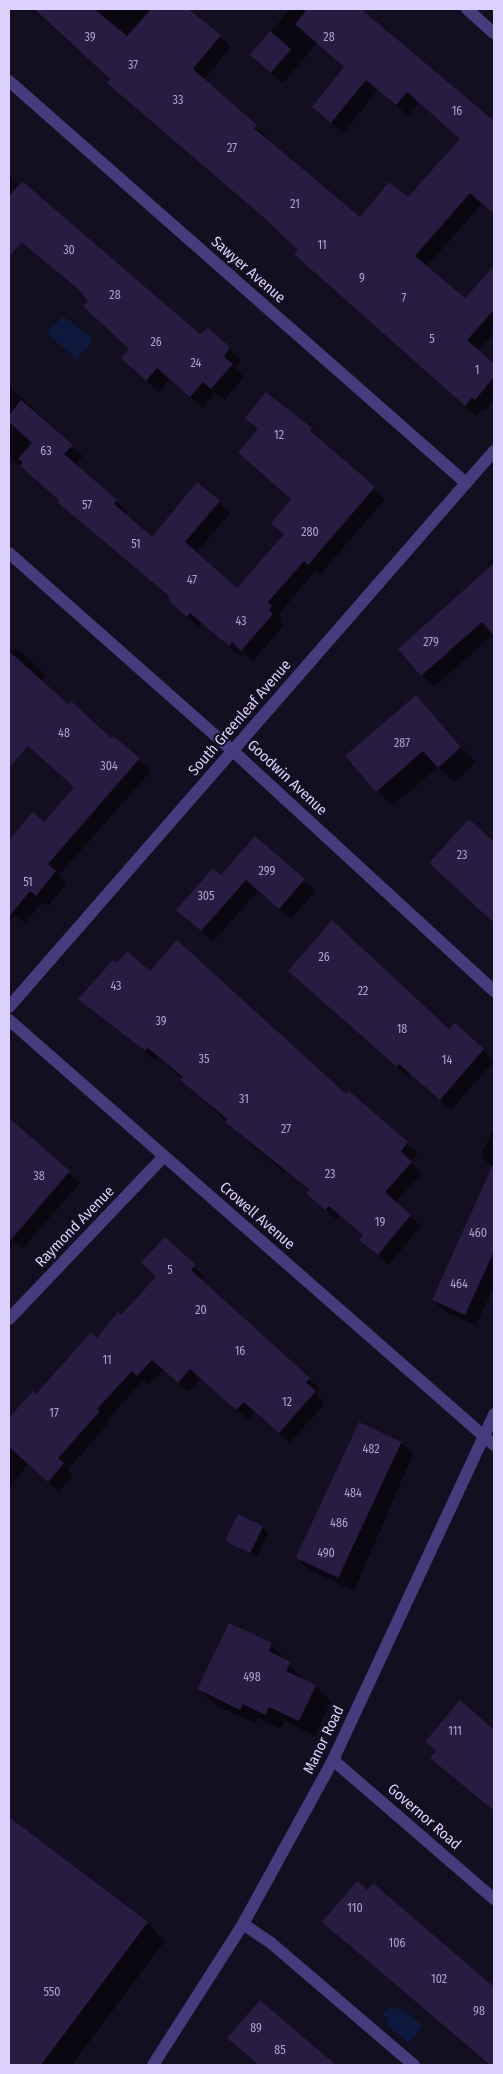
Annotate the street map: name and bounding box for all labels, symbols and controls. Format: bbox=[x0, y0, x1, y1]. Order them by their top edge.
house number: 39 bbox=[84, 31, 96, 45]
house number: 28 bbox=[323, 31, 335, 45]
house number: 37 bbox=[128, 59, 138, 73]
house number: 33 bbox=[173, 94, 183, 108]
house number: 16 bbox=[452, 105, 462, 119]
house number: 27 bbox=[227, 142, 237, 156]
house number: 21 bbox=[290, 198, 300, 212]
street label: Sawyer Avenue bbox=[207, 233, 289, 307]
house number: 11 bbox=[317, 239, 327, 253]
house number: 30 bbox=[63, 244, 75, 258]
house number: 9 bbox=[359, 272, 365, 286]
house number: 28 bbox=[109, 289, 121, 303]
house number: 7 bbox=[402, 292, 406, 306]
house number: 5 bbox=[429, 333, 435, 347]
house number: 26 bbox=[150, 336, 162, 350]
house number: 24 bbox=[191, 357, 201, 371]
house number: 1 bbox=[475, 364, 479, 378]
house number: 12 bbox=[274, 429, 284, 443]
house number: 63 bbox=[40, 445, 52, 459]
house number: 57 bbox=[82, 499, 92, 513]
house number: 280 bbox=[301, 526, 319, 540]
house number: 51 bbox=[131, 538, 141, 552]
house number: 47 bbox=[187, 574, 197, 588]
house number: 43 bbox=[235, 615, 247, 629]
house number: 279 bbox=[423, 636, 439, 650]
street label: South Greenleaf Avenue bbox=[185, 656, 295, 780]
house number: 48 bbox=[58, 727, 70, 741]
street label: Goodwin Avenue bbox=[243, 736, 331, 820]
house number: 287 bbox=[394, 737, 410, 751]
house number: 304 bbox=[100, 760, 118, 774]
house number: 23 bbox=[457, 849, 467, 863]
house number: 299 bbox=[259, 865, 275, 879]
house number: 51 bbox=[23, 876, 33, 890]
house number: 305 bbox=[197, 890, 215, 904]
house number: 26 bbox=[318, 951, 330, 965]
house number: 43 bbox=[110, 980, 122, 994]
house number: 22 bbox=[358, 985, 368, 999]
house number: 39 bbox=[155, 1015, 167, 1029]
house number: 18 bbox=[397, 1023, 407, 1037]
house number: 35 bbox=[199, 1053, 209, 1067]
house number: 14 bbox=[442, 1054, 452, 1068]
house number: 31 bbox=[239, 1093, 249, 1107]
house number: 27 bbox=[281, 1123, 291, 1137]
house number: 23 bbox=[325, 1168, 335, 1182]
house number: 38 bbox=[33, 1170, 45, 1184]
street label: Crowell Avenue bbox=[216, 1178, 298, 1254]
street label: Raymond Avenue bbox=[32, 1183, 118, 1271]
house number: 19 bbox=[375, 1216, 385, 1230]
house number: 460 bbox=[469, 1227, 487, 1241]
house number: 5 bbox=[167, 1264, 173, 1278]
house number: 464 bbox=[450, 1278, 468, 1292]
house number: 20 bbox=[195, 1304, 207, 1318]
house number: 16 bbox=[235, 1345, 245, 1359]
house number: 11 bbox=[102, 1354, 112, 1368]
house number: 12 bbox=[282, 1396, 292, 1410]
house number: 17 bbox=[49, 1407, 59, 1421]
house number: 482 bbox=[362, 1443, 380, 1457]
house number: 484 bbox=[344, 1487, 362, 1501]
house number: 486 bbox=[330, 1517, 348, 1531]
house number: 490 bbox=[317, 1547, 335, 1561]
house number: 498 bbox=[243, 1671, 261, 1685]
street label: Manor Road bbox=[300, 1703, 348, 1777]
house number: 111 bbox=[448, 1725, 462, 1739]
street label: Governor Road bbox=[384, 1780, 464, 1854]
house number: 110 bbox=[347, 1902, 363, 1916]
house number: 106 bbox=[389, 1937, 405, 1951]
house number: 102 bbox=[431, 1973, 447, 1987]
house number: 550 bbox=[43, 1986, 61, 2000]
house number: 98 bbox=[473, 2005, 485, 2019]
house number: 89 bbox=[250, 2022, 262, 2036]
house number: 85 bbox=[274, 2044, 286, 2058]

